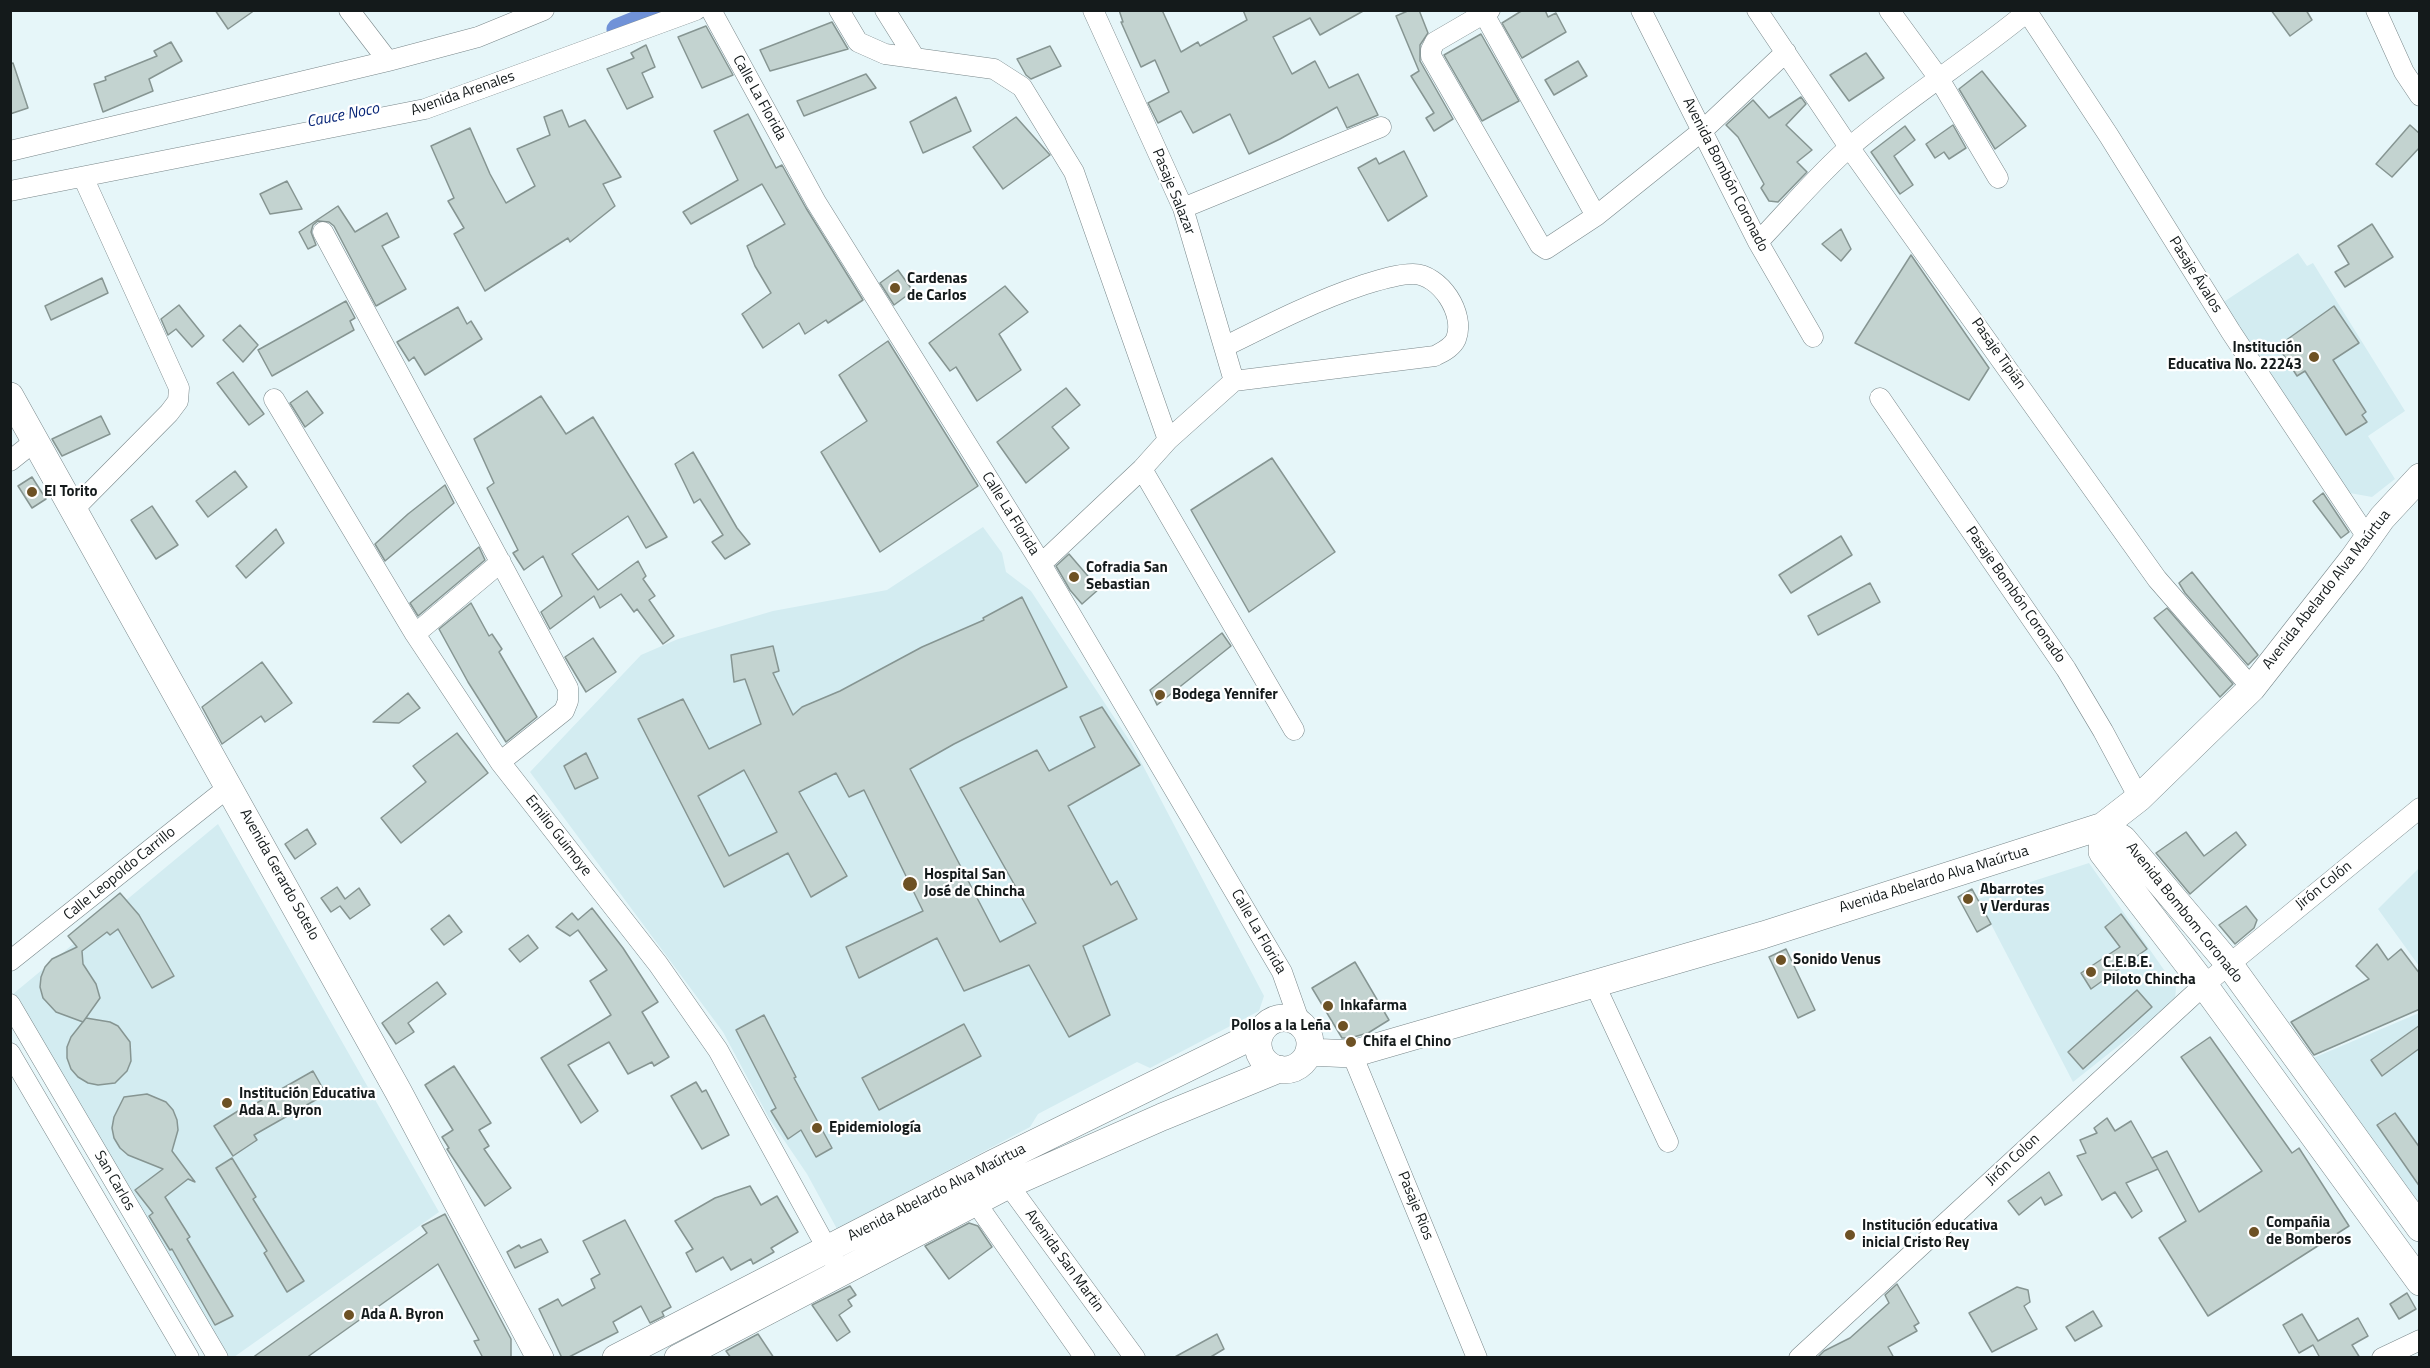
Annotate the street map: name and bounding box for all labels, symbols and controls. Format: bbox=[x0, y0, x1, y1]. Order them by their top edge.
street label: Calle La Florida bbox=[728, 52, 790, 144]
street label: Avenida Arenales bbox=[409, 68, 517, 120]
street label: Avenida Bombón Coronado bbox=[1678, 95, 1772, 255]
water label: Cauce Noco bbox=[305, 100, 381, 132]
street label: Pasaje Salazar bbox=[1148, 146, 1198, 238]
street label: Pasaje Ávalos bbox=[2164, 233, 2226, 317]
place label: Cardenas de Carlos bbox=[907, 270, 967, 305]
marker: Cardenas de Carlos bbox=[888, 281, 902, 295]
street label: Pasaje Tipián bbox=[1967, 315, 2029, 393]
place label: Institución Educativa No. 22243 bbox=[2168, 339, 2302, 374]
marker: Institución Educativa No. 22243 bbox=[2307, 350, 2321, 364]
street label: Calle La Florida bbox=[977, 469, 1043, 559]
place label: El Torito bbox=[44, 483, 97, 501]
marker: El Torito bbox=[25, 485, 39, 499]
street label: Avenida Abelardo Alva Maúrtua bbox=[2259, 507, 2395, 673]
street label: Pasaje Bombón Coronado bbox=[1961, 523, 2069, 667]
place label: Cofradia San Sebastian bbox=[1086, 559, 1168, 594]
marker: Cofradia San Sebastian bbox=[1067, 570, 1081, 584]
place label: Bodega Yennifer bbox=[1172, 686, 1278, 704]
marker: Bodega Yennifer bbox=[1153, 688, 1167, 702]
street label: Emilio Guimoye bbox=[521, 792, 595, 880]
street label: Avenida Gerardo Sotelo bbox=[235, 806, 323, 944]
street label: Calle Leopoldo Carrillo bbox=[60, 823, 180, 925]
street label: Avenida Bombom Coronado bbox=[2122, 839, 2246, 987]
street label: Avenida Abelardo Alva Maúrtua bbox=[1837, 843, 2031, 917]
street label: Jirón Colón bbox=[2292, 858, 2356, 914]
place label: Hospital San José de Chincha bbox=[924, 866, 1025, 901]
marker: Hospital San José de Chincha bbox=[901, 875, 919, 893]
place label: Abarrotes y Verduras bbox=[1980, 881, 2049, 916]
street label: Calle La Florida bbox=[1227, 887, 1289, 977]
marker: Abarrotes y Verduras bbox=[1961, 892, 1975, 906]
place label: Sonido Venus bbox=[1793, 951, 1881, 969]
marker: Sonido Venus bbox=[1774, 953, 1788, 967]
place label: C.E.B.E. Piloto Chincha bbox=[2103, 954, 2196, 989]
marker: C.E.B.E. Piloto Chincha bbox=[2084, 965, 2098, 979]
place label: Inkafarma bbox=[1340, 997, 1407, 1015]
marker: Inkafarma bbox=[1321, 999, 1335, 1013]
place label: Pollos a la Leña bbox=[1231, 1017, 1331, 1035]
marker: Pollos a la Leña bbox=[1336, 1019, 1350, 1033]
place label: Chifa el Chino bbox=[1363, 1033, 1451, 1051]
marker: Chifa el Chino bbox=[1344, 1035, 1358, 1049]
place label: Institución Educativa Ada A. Byron bbox=[239, 1085, 375, 1120]
marker: Institución Educativa Ada A. Byron bbox=[220, 1096, 234, 1110]
place label: Epidemiología bbox=[829, 1119, 921, 1137]
marker: Epidemiología bbox=[810, 1121, 824, 1135]
street label: Jirón Colon bbox=[1982, 1130, 2044, 1190]
street label: Avenida Abelardo Alva Maúrtua bbox=[845, 1140, 1029, 1246]
street label: San Carlos bbox=[90, 1148, 138, 1214]
street label: Pasaje Rios bbox=[1393, 1169, 1437, 1243]
street label: Avenida San Martin bbox=[1021, 1206, 1107, 1316]
place label: Compañia de Bomberos bbox=[2266, 1214, 2351, 1249]
place label: Institución educativa inicial Cristo Rey bbox=[1862, 1217, 1998, 1252]
marker: Compañia de Bomberos bbox=[2247, 1225, 2261, 1239]
marker: Institución educativa inicial Cristo Rey bbox=[1843, 1228, 1857, 1242]
place label: Ada A. Byron bbox=[361, 1306, 444, 1324]
marker: Ada A. Byron bbox=[342, 1308, 356, 1322]

